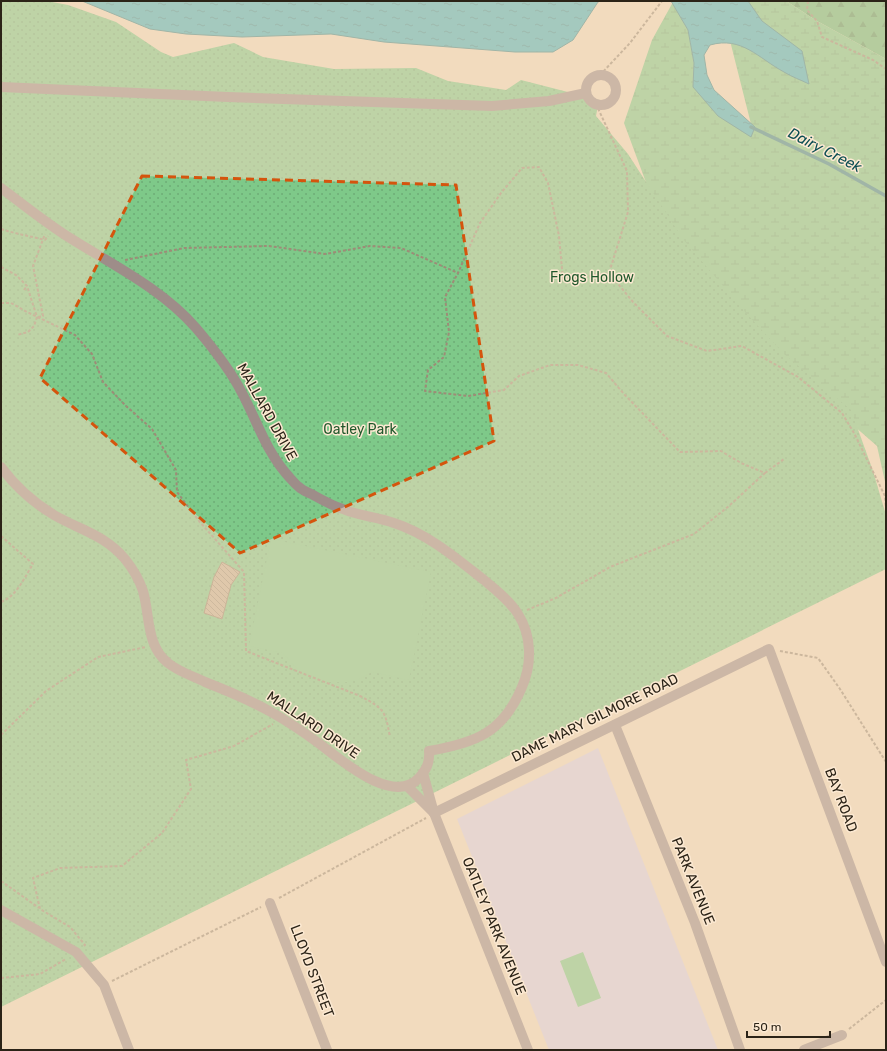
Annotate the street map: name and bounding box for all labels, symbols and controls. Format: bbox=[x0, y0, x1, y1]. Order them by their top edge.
water label: Dairy Creek bbox=[785, 124, 865, 176]
park label: Frogs Hollow bbox=[550, 269, 634, 286]
street label: MALLARD DRIVE bbox=[233, 361, 301, 463]
park label: Oatley Park bbox=[323, 421, 398, 438]
street label: DAME MARY GILMORE ROAD bbox=[509, 670, 681, 766]
street label: MALLARD DRIVE bbox=[263, 688, 363, 762]
street label: BAY ROAD bbox=[821, 766, 861, 834]
street label: PARK AVENUE bbox=[668, 835, 718, 927]
street label: OATLEY PARK AVENUE bbox=[459, 855, 529, 997]
street label: LLOYD STREET bbox=[287, 922, 337, 1020]
scale bar bbox=[747, 1013, 830, 1039]
text: 50 m bbox=[753, 1020, 781, 1034]

